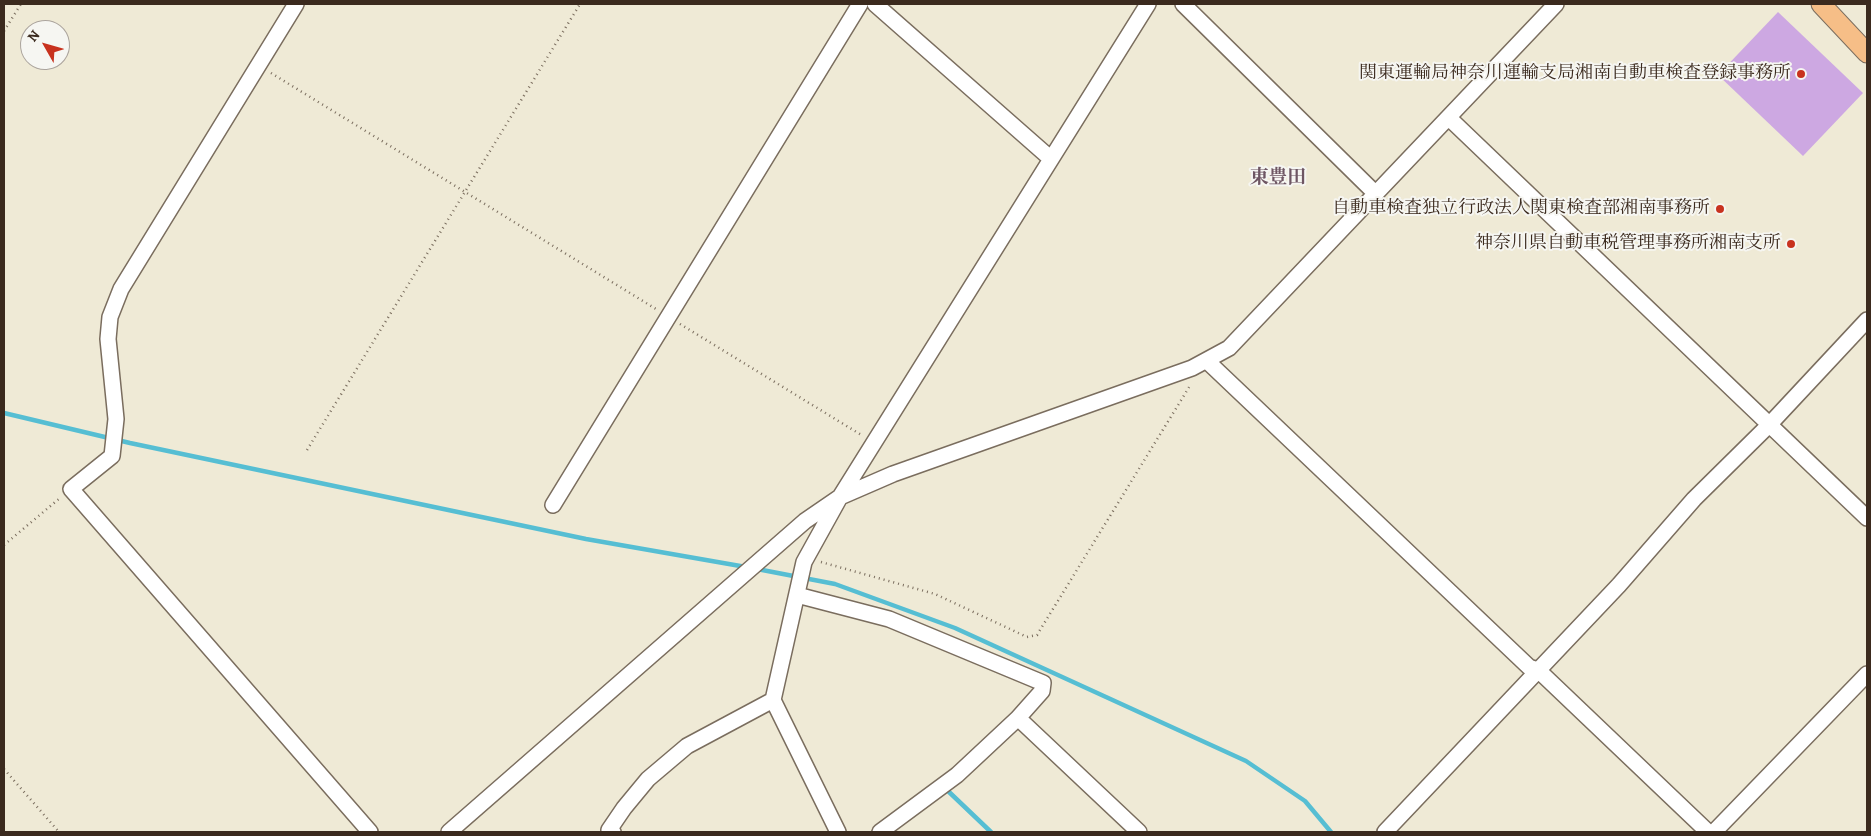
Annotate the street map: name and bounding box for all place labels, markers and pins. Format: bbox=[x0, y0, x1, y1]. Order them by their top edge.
place label: 関東運輸局神奈川運輸支局湘南自動車検査登録事務所 bbox=[1359, 63, 1791, 85]
marker: 関東運輸局神奈川運輸支局湘南自動車検査登録事務所 bbox=[1795, 68, 1807, 80]
place label: 自動車検査独立行政法人関東検査部湘南事務所 bbox=[1332, 198, 1710, 220]
marker: 自動車検査独立行政法人関東検査部湘南事務所 bbox=[1714, 203, 1726, 215]
place label: 神奈川県自動車税管理事務所湘南支所 bbox=[1475, 233, 1781, 255]
marker: 神奈川県自動車税管理事務所湘南支所 bbox=[1785, 238, 1797, 250]

